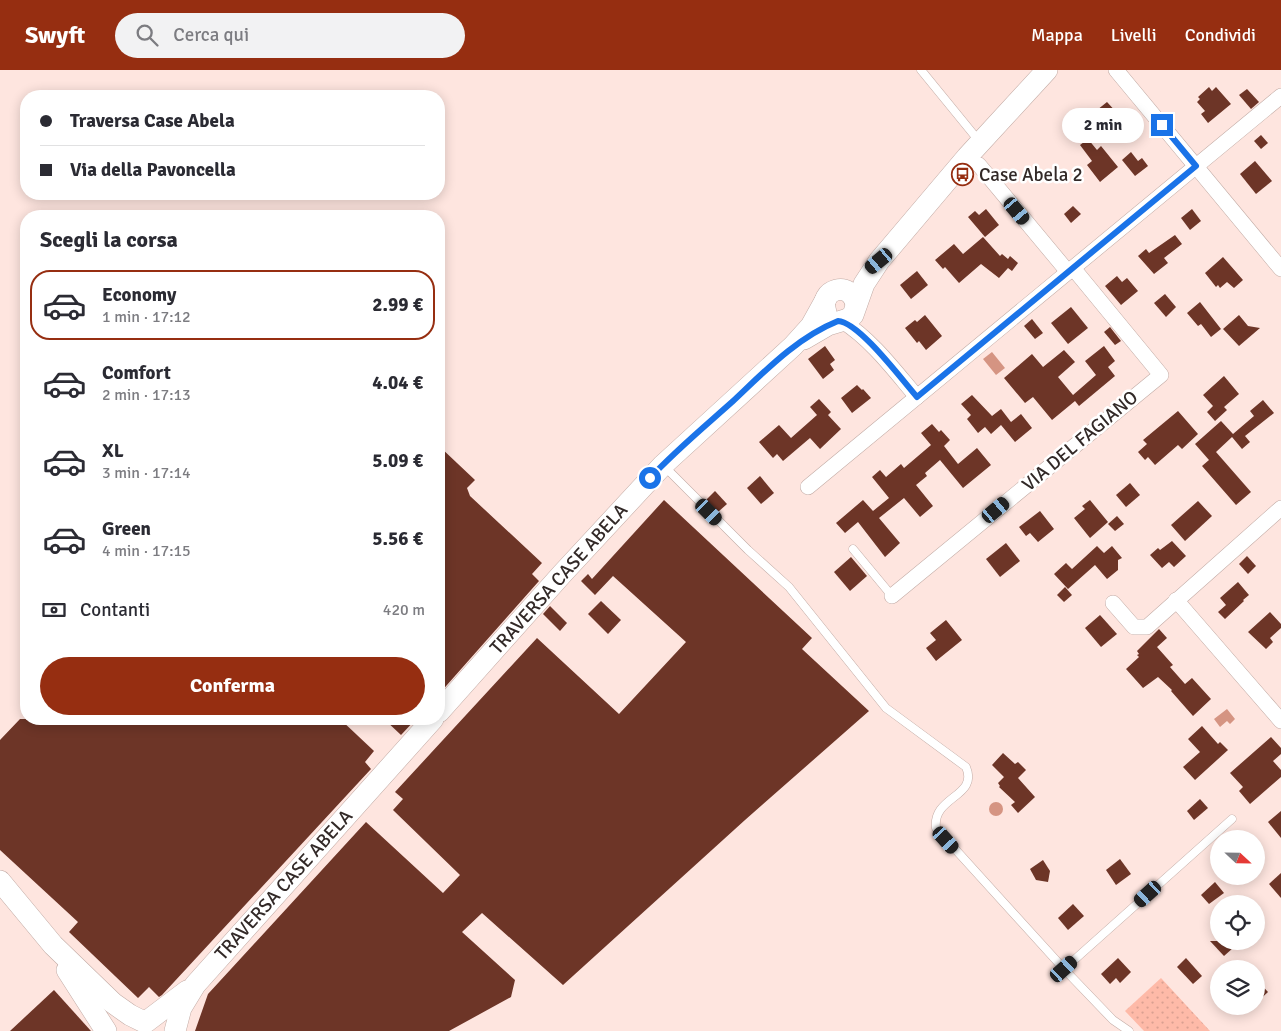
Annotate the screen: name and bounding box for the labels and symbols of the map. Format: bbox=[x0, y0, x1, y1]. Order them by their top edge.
callout: 2 min bbox=[1062, 108, 1144, 142]
route end bbox=[1151, 114, 1173, 136]
bus stop icon: Case Abela 2 bbox=[951, 163, 975, 187]
place label: Case Abela 2 bbox=[979, 163, 1083, 187]
car bbox=[1001, 195, 1032, 227]
car bbox=[862, 246, 895, 276]
street label: VIA DEL FAGIANO bbox=[1017, 385, 1143, 497]
route start bbox=[639, 467, 661, 489]
car bbox=[979, 495, 1012, 525]
car bbox=[693, 496, 724, 528]
street label: TRAVERSA CASE ABELA bbox=[485, 498, 633, 659]
street label: TRAVERSA CASE ABELA bbox=[210, 804, 358, 965]
car bbox=[930, 824, 961, 856]
north arrow bbox=[1210, 830, 1265, 885]
car bbox=[1131, 878, 1164, 910]
car bbox=[1047, 953, 1080, 985]

